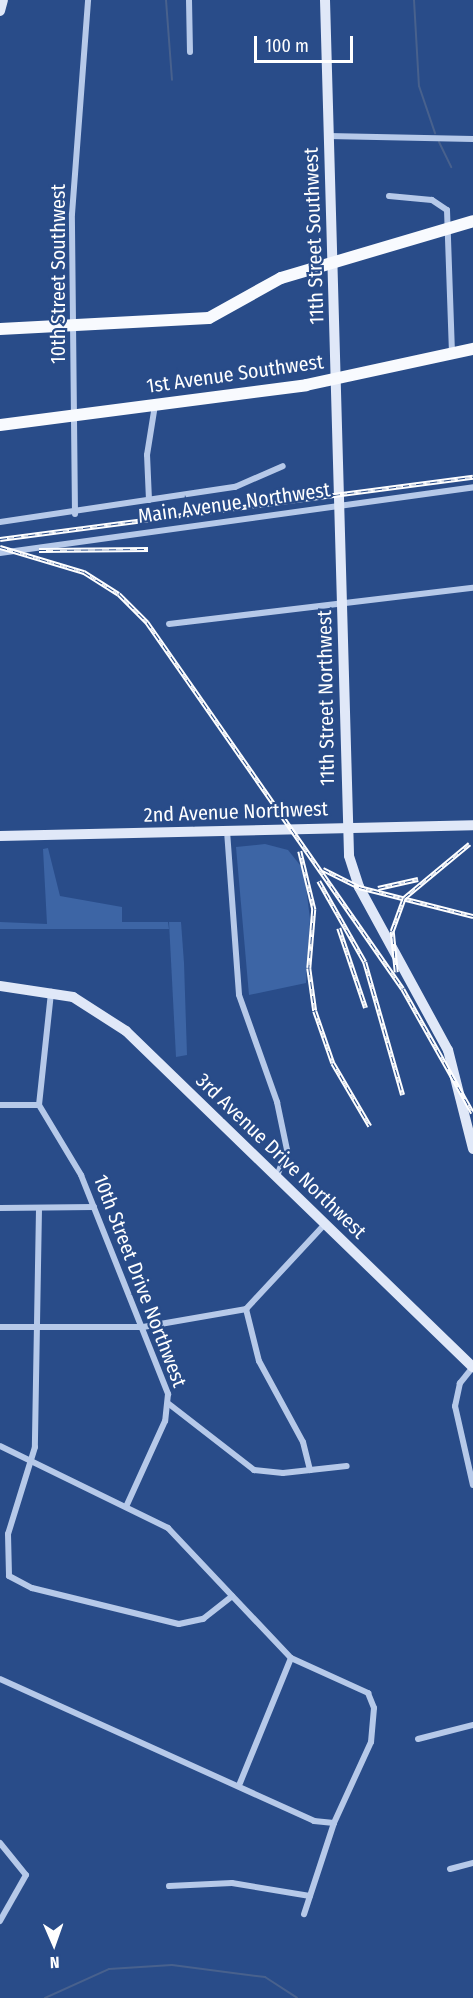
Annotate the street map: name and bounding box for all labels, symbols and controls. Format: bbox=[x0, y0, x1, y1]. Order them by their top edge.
scale bar bbox=[257, 24, 356, 62]
text: 100 m bbox=[265, 35, 309, 57]
street label: 11th Street Southwest bbox=[299, 147, 329, 325]
street label: 10th Street Southwest bbox=[46, 184, 70, 364]
street label: 1st Avenue Southwest bbox=[145, 350, 325, 398]
street label: Main Avenue Northwest bbox=[136, 478, 332, 528]
street label: 11th Street Northwest bbox=[312, 610, 340, 786]
street label: 2nd Avenue Northwest bbox=[143, 797, 329, 827]
street label: 3rd Avenue Drive Northwest bbox=[191, 1068, 371, 1244]
street label: 10th Street Drive Northwest bbox=[88, 1171, 192, 1391]
north arrow bbox=[24, 1914, 84, 1974]
text: N bbox=[50, 1953, 60, 1972]

